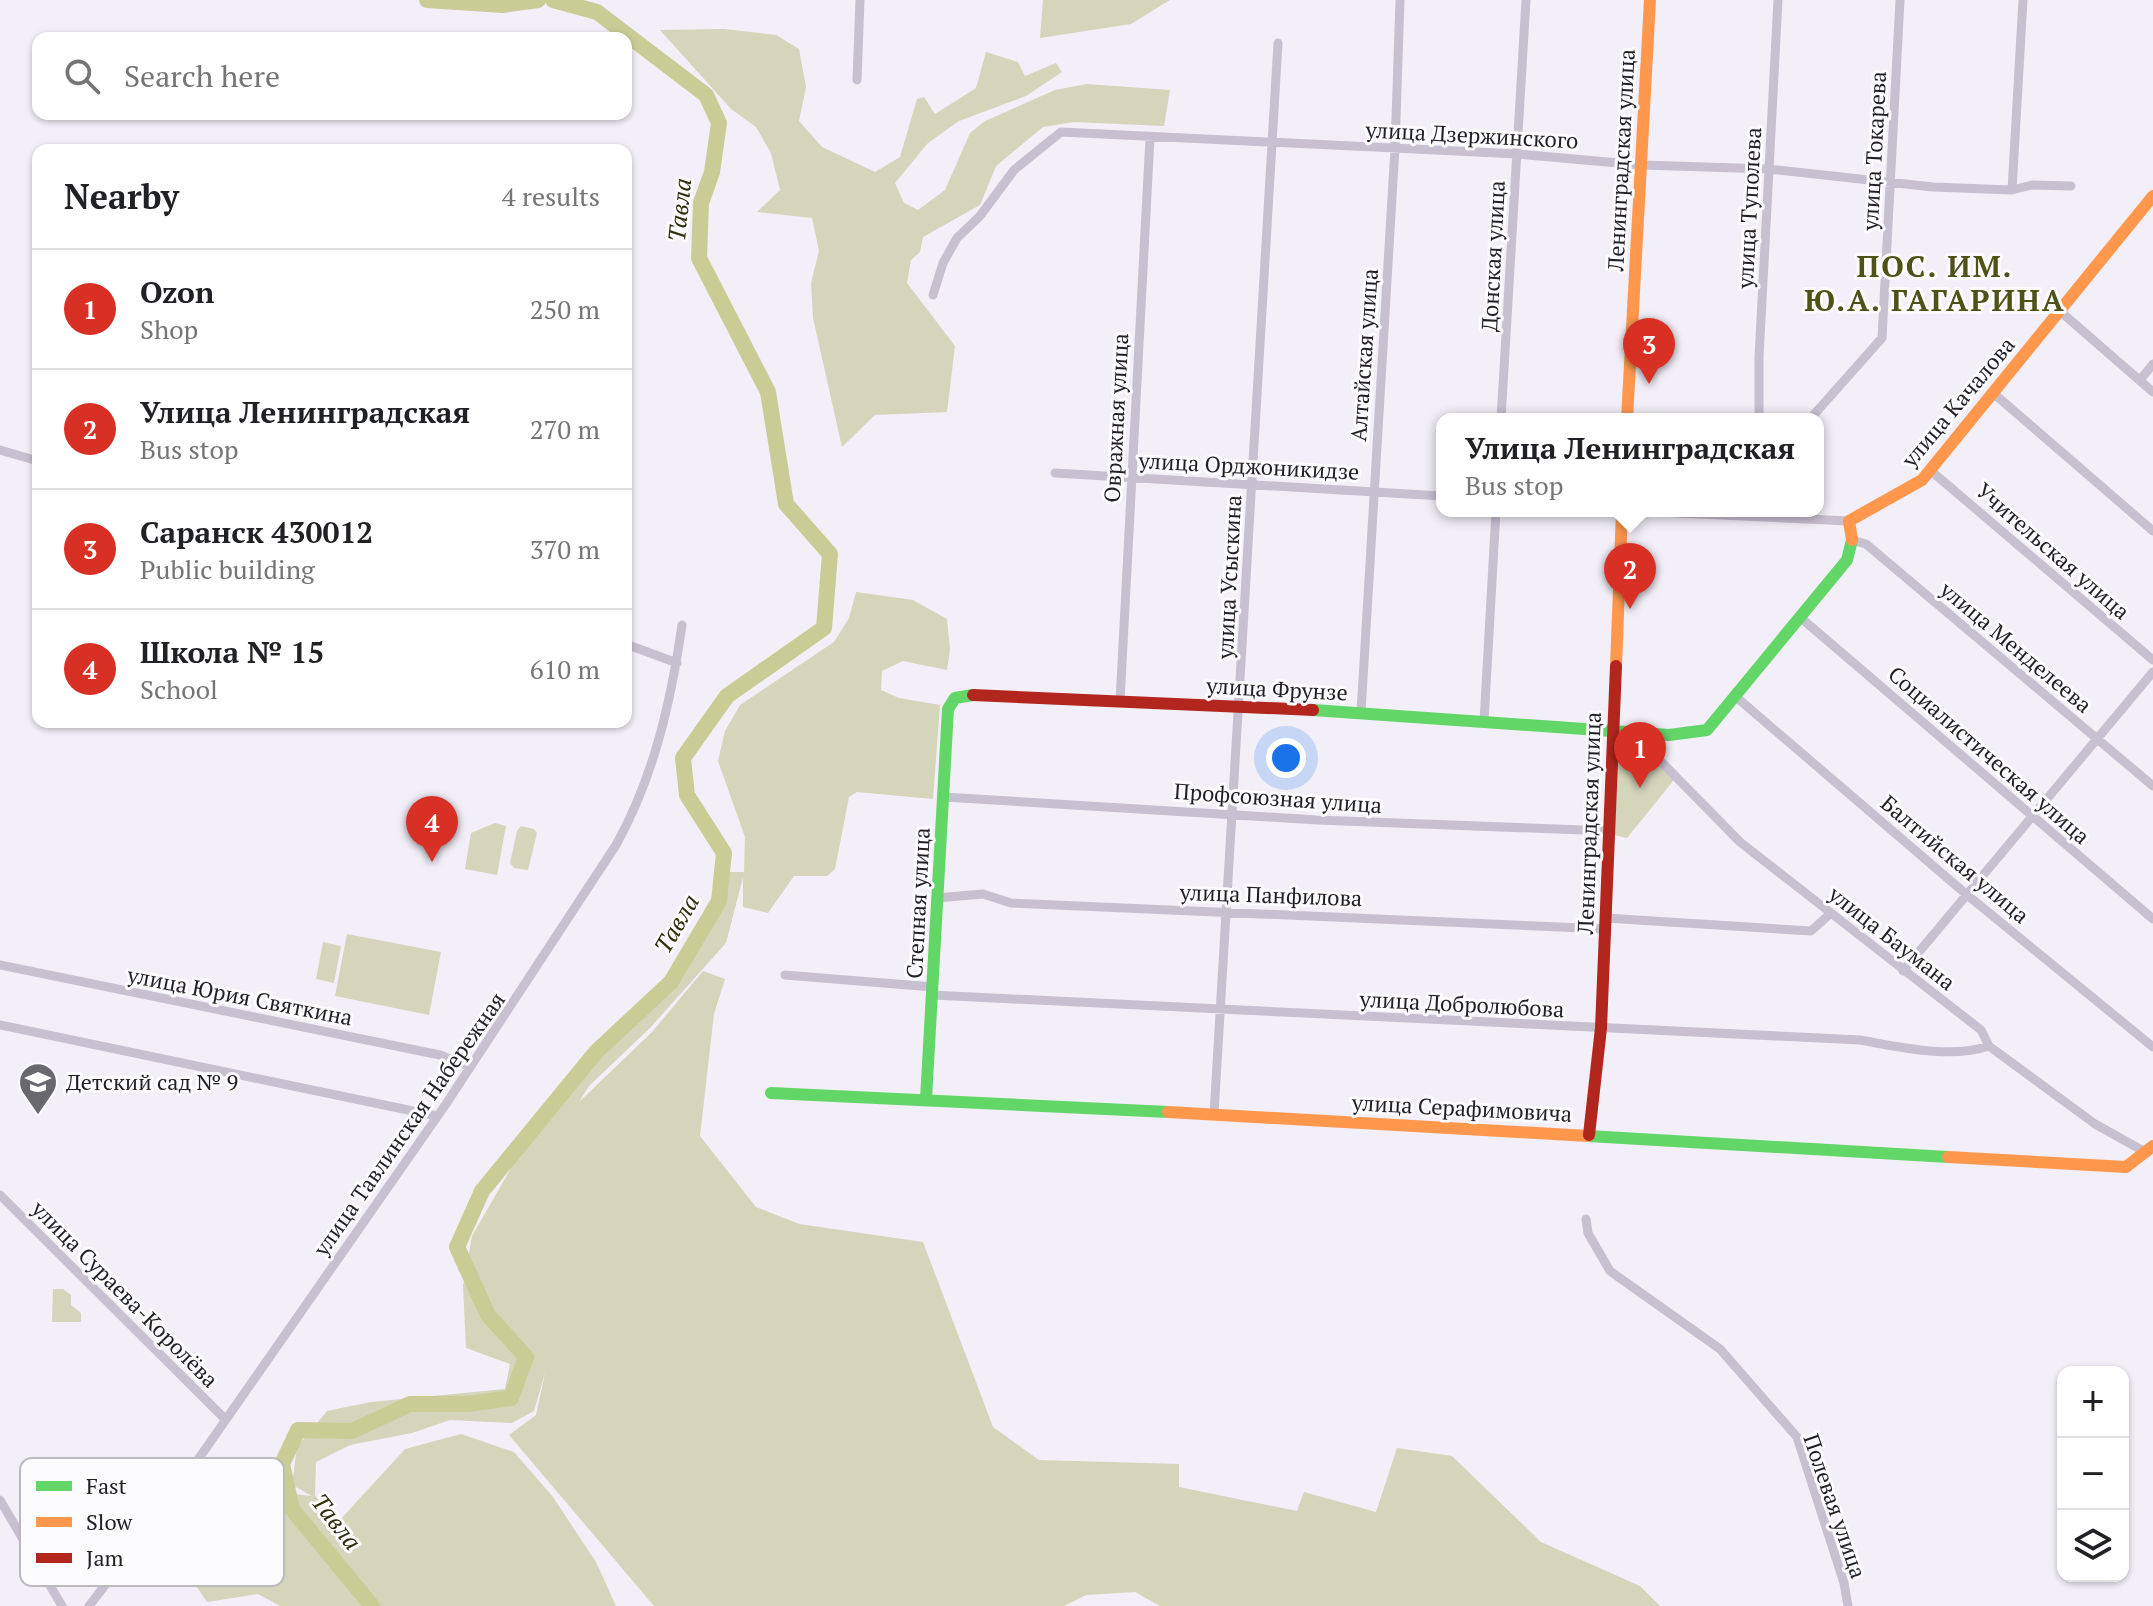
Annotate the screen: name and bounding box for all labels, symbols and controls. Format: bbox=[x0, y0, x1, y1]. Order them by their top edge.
search box bbox=[32, 32, 632, 120]
street label: Ленинградская улица bbox=[1600, 48, 1641, 273]
icon: search bbox=[60, 54, 104, 98]
text: Search here bbox=[124, 56, 280, 96]
street label: улица Токарева bbox=[1855, 71, 1892, 232]
street label: улица Дзержинского bbox=[1364, 114, 1579, 155]
street label: улица Туполева bbox=[1730, 127, 1767, 290]
text: Nearby bbox=[64, 174, 179, 219]
water label: Тавла bbox=[660, 177, 698, 243]
text: 4 results bbox=[502, 179, 600, 213]
street label: Донская улица bbox=[1474, 180, 1511, 332]
district label: ПОС. ИМ. Ю.А. ГАГАРИНА bbox=[1804, 246, 2066, 320]
street label: Алтайская улица bbox=[1343, 267, 1384, 442]
text: Ozon bbox=[140, 272, 214, 312]
text: 1 bbox=[83, 292, 97, 326]
text: 250 m bbox=[530, 292, 600, 326]
text: Shop bbox=[140, 312, 198, 346]
pin: 3 bbox=[1623, 318, 1675, 384]
street label: улица Качалова bbox=[1894, 330, 2021, 474]
street label: Овражная улица bbox=[1097, 333, 1134, 503]
text: Улица Ленинградская bbox=[140, 392, 470, 432]
text: 2 bbox=[83, 412, 97, 446]
text: 270 m bbox=[530, 412, 600, 446]
popup bbox=[1436, 413, 1824, 517]
text: Улица Ленинградская bbox=[1465, 428, 1795, 468]
text: Bus stop bbox=[140, 432, 239, 466]
street label: улица Орджоникидзе bbox=[1137, 445, 1360, 486]
text: Bus stop bbox=[1465, 468, 1563, 502]
street label: Учительская улица bbox=[1970, 476, 2136, 625]
street label: улица Усыскина bbox=[1210, 494, 1247, 661]
text: Саранск 430012 bbox=[140, 512, 373, 552]
text: 3 bbox=[83, 532, 97, 566]
text: 370 m bbox=[530, 532, 600, 566]
pin: 2 bbox=[1604, 543, 1656, 609]
text: Public building bbox=[140, 552, 315, 586]
street label: улица Менделеева bbox=[1934, 574, 2098, 719]
text: Школа № 15 bbox=[140, 632, 324, 672]
text: 4 bbox=[83, 652, 97, 686]
text: 610 m bbox=[530, 652, 600, 686]
street label: Социалистическая улица bbox=[1883, 659, 2096, 850]
street label: улица Фрунзе bbox=[1205, 670, 1348, 707]
text: School bbox=[140, 672, 218, 706]
street label: Ленинградская улица bbox=[1570, 711, 1607, 936]
pin: 1 bbox=[1614, 722, 1666, 788]
your location bbox=[1266, 738, 1306, 778]
street label: Профсоюзная улица bbox=[1173, 776, 1383, 819]
street label: Балтийская улица bbox=[1875, 788, 2036, 929]
pin: 4 bbox=[406, 796, 458, 862]
street label: Степная улица bbox=[899, 827, 936, 979]
street label: улица Панфилова bbox=[1178, 877, 1363, 912]
street label: улица Баумана bbox=[1822, 878, 1962, 996]
water label: Тавла bbox=[646, 888, 706, 959]
street label: улица Юрия Святкина bbox=[124, 959, 355, 1032]
street label: улица Добролюбова bbox=[1358, 984, 1565, 1023]
street label: улица Тавлинская Набережная bbox=[305, 986, 511, 1262]
school or university icon: Детский сад № 9 bbox=[17, 1061, 59, 1116]
place label: Детский сад № 9 bbox=[66, 1067, 238, 1096]
street label: улица Серафимовича bbox=[1350, 1087, 1573, 1128]
street label: улица Сураева-Королёва bbox=[25, 1193, 225, 1393]
map controls bbox=[2057, 1366, 2129, 1582]
button: + bbox=[2057, 1366, 2129, 1438]
street label: Полевая улица bbox=[1797, 1430, 1874, 1582]
button: − bbox=[2057, 1438, 2129, 1510]
legend bbox=[20, 1458, 284, 1586]
text: Fast bbox=[86, 1471, 127, 1500]
water label: Тавла bbox=[305, 1487, 369, 1556]
text: Slow bbox=[86, 1507, 133, 1536]
button: layers bbox=[2057, 1510, 2129, 1582]
text: Jam bbox=[86, 1543, 124, 1572]

